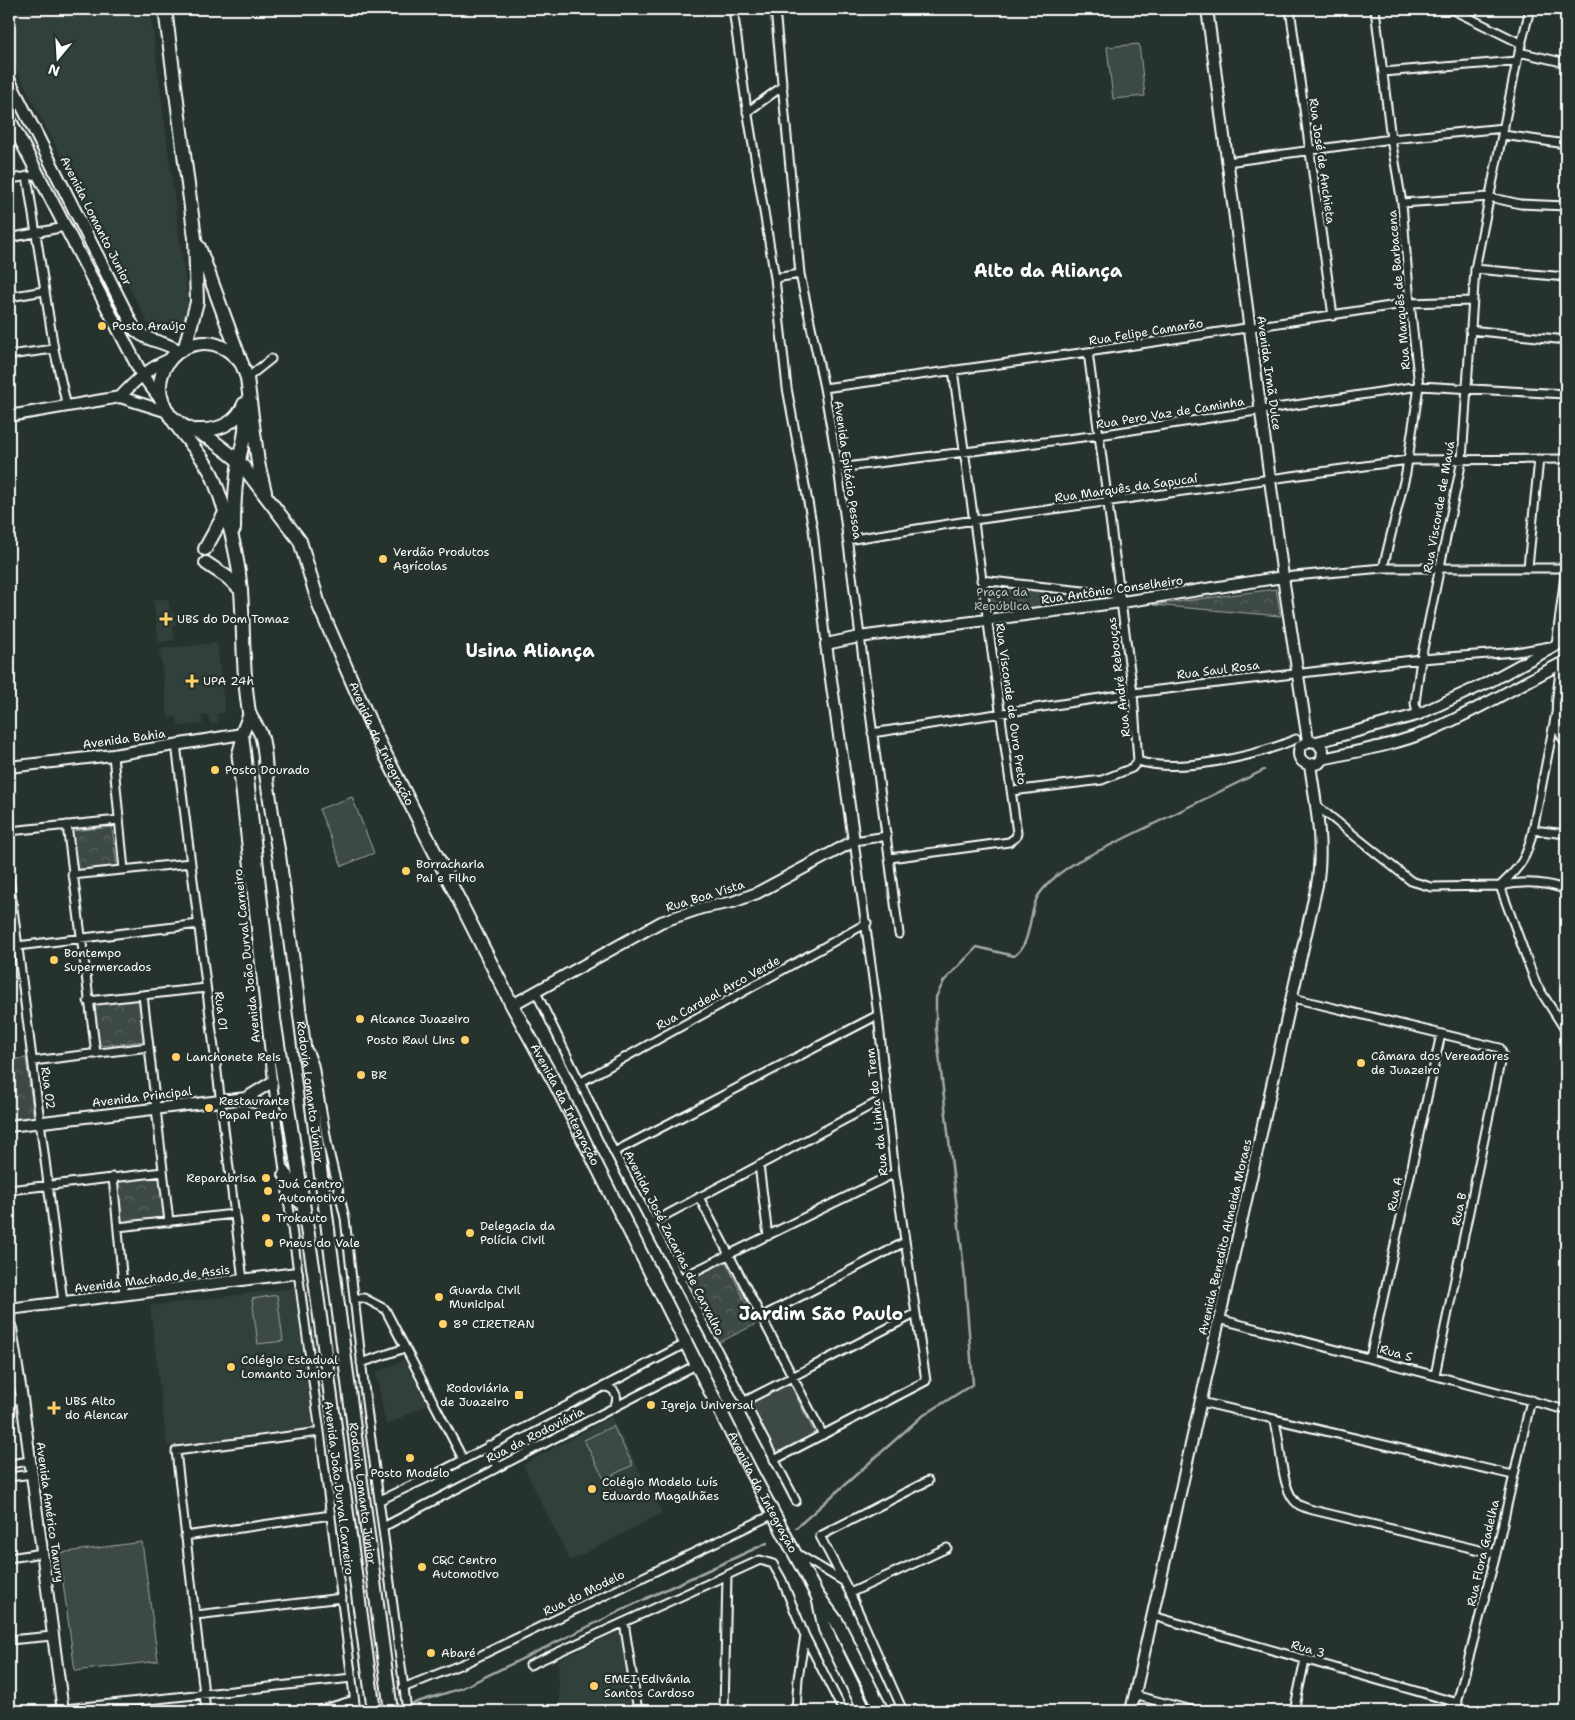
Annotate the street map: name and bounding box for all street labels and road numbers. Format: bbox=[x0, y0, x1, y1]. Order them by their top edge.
street label: Rua José de Anchieta bbox=[1305, 97, 1339, 226]
street label: Avenida Lomanto Junior bbox=[56, 154, 136, 289]
street label: Rua Marquês de Barbacena bbox=[1384, 209, 1414, 371]
street label: Rua Felipe Camarão bbox=[1088, 315, 1204, 349]
street label: Avenida Irmã Dulce bbox=[1253, 315, 1285, 432]
street label: Rua Pero Vaz de Caminha bbox=[1095, 393, 1246, 433]
street label: Avenida Epitácio Pessoa bbox=[830, 400, 866, 541]
street label: Rua Visconde de Mauá bbox=[1420, 439, 1459, 574]
street label: Rua Marquês da Sapucaí bbox=[1054, 470, 1199, 506]
street label: Rua Antônio Conselheiro bbox=[1040, 572, 1184, 608]
street label: Rua André Rebouças bbox=[1104, 616, 1134, 738]
street label: Rua Visconde de Ouro Preto bbox=[992, 622, 1030, 786]
street label: Rua Saul Rosa bbox=[1176, 657, 1261, 683]
street label: Avenida da Integração bbox=[345, 679, 418, 808]
street label: Avenida Bahia bbox=[82, 725, 167, 753]
street label: Avenida João Durval Carneiro bbox=[230, 868, 264, 1044]
street label: Rua Boa Vista bbox=[664, 876, 747, 916]
street label: Rua Cardeal Arco Verde bbox=[653, 952, 783, 1034]
street label: Rua 01 bbox=[211, 990, 231, 1032]
street label: Rodovia Lomanto Júnior bbox=[293, 1020, 327, 1164]
street label: Avenida da Integração bbox=[527, 1041, 603, 1168]
street label: Rua da Linha do Trem bbox=[862, 1047, 892, 1177]
street label: Rua 02 bbox=[37, 1066, 59, 1110]
street label: Avenida Principal bbox=[91, 1083, 193, 1111]
street label: Avenida Benedito Almeida Moraes bbox=[1195, 1137, 1255, 1337]
street label: Avenida José Zacarias de Carvalho bbox=[620, 1148, 728, 1338]
street label: Rua A bbox=[1384, 1175, 1407, 1213]
street label: Rua B bbox=[1448, 1191, 1470, 1227]
street label: Avenida Machado de Assis bbox=[73, 1261, 231, 1296]
street label: Rua S bbox=[1378, 1341, 1414, 1365]
street label: Avenida João Durval Carneiro bbox=[320, 1400, 358, 1576]
street label: Rua da Rodoviária bbox=[483, 1403, 587, 1467]
street label: Rodovia Lomanto Júnior bbox=[345, 1422, 380, 1566]
street label: Avenida da Integração bbox=[724, 1429, 801, 1556]
street label: Avenida Américo Tanury bbox=[32, 1441, 68, 1583]
street label: Rua Flora Gadelha bbox=[1463, 1498, 1503, 1608]
street label: Rua do Modelo bbox=[541, 1566, 627, 1620]
street label: Rua 3 bbox=[1289, 1637, 1327, 1661]

